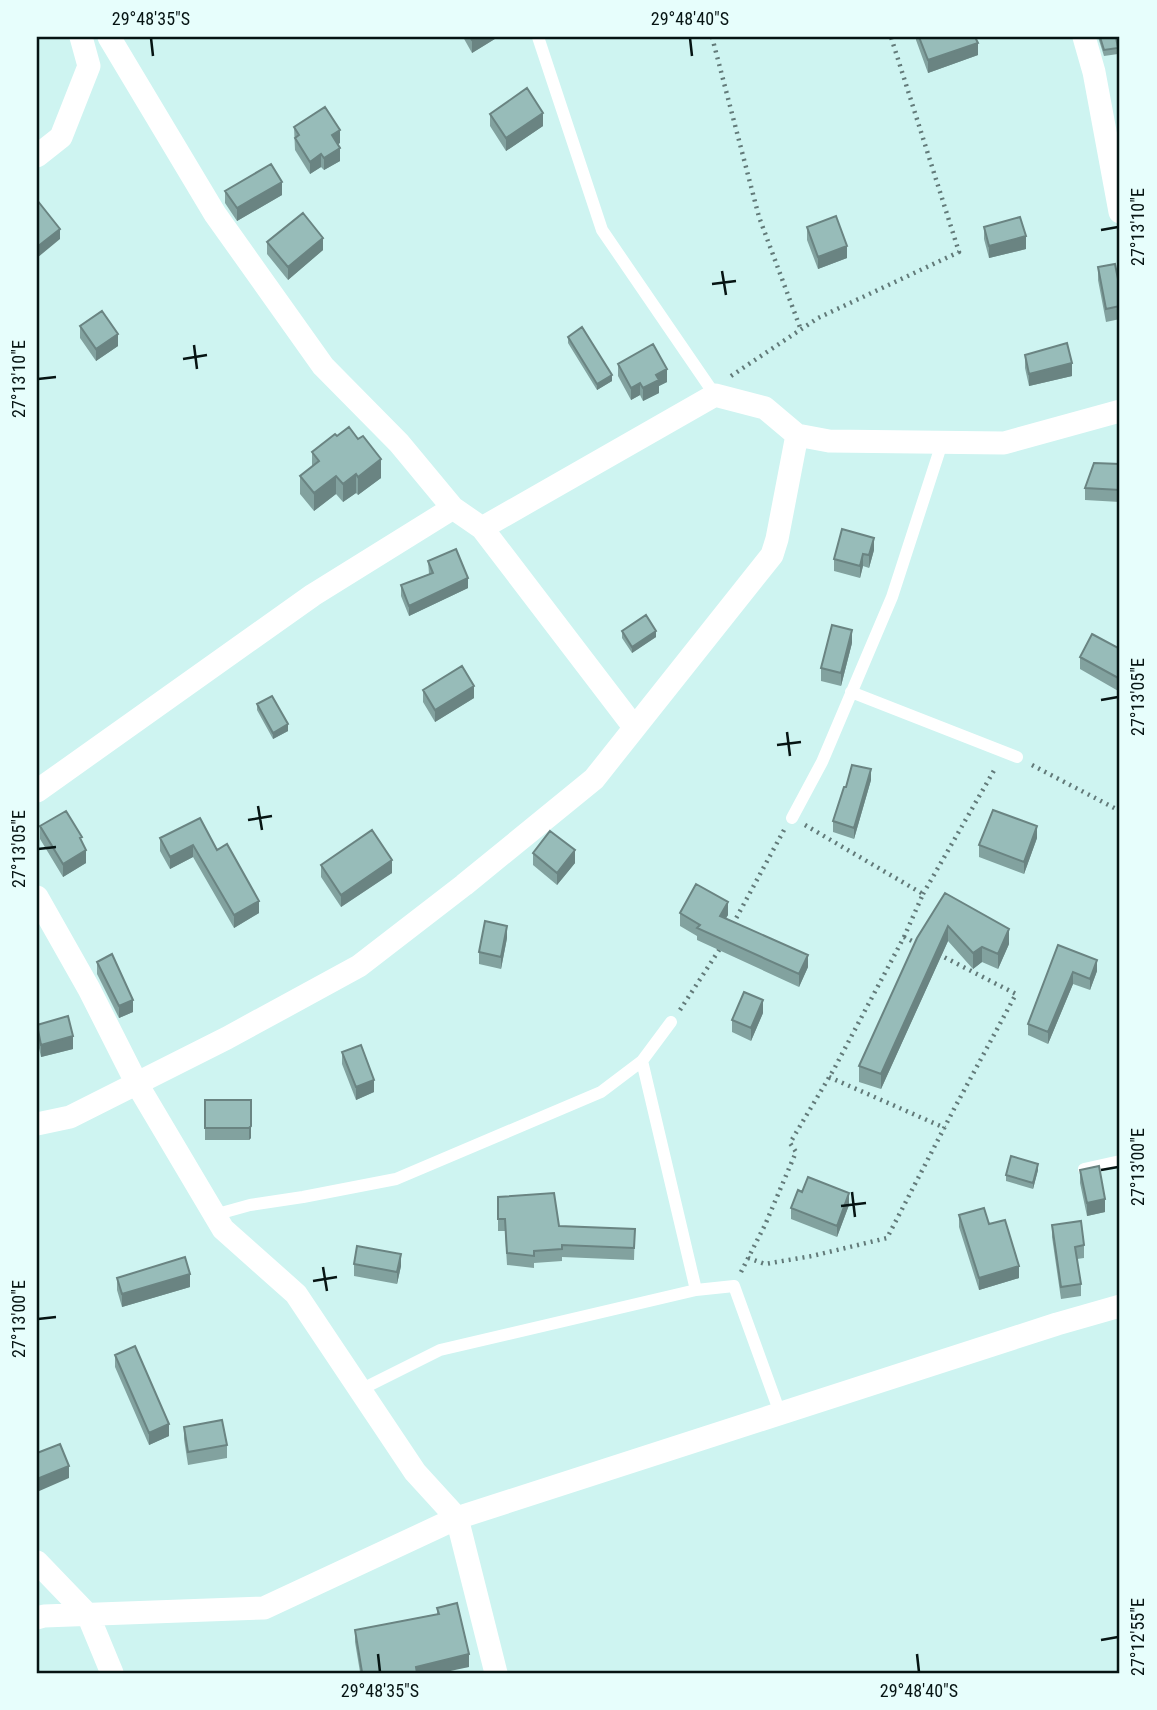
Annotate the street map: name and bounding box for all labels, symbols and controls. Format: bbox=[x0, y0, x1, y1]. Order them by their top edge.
text: 29°48'35"S bbox=[112, 8, 190, 29]
text: 29°48'40"S bbox=[651, 8, 729, 29]
text: 27°13'10"E bbox=[1127, 188, 1148, 266]
text: 27°13'10"E bbox=[8, 340, 29, 418]
text: 27°13'05"E bbox=[1127, 658, 1148, 736]
text: 27°13'05"E bbox=[8, 810, 29, 888]
text: 27°13'00"E bbox=[1127, 1128, 1148, 1206]
text: 27°13'00"E bbox=[8, 1280, 29, 1358]
text: 27°12'55"E bbox=[1127, 1598, 1148, 1676]
text: 29°48'35"S bbox=[341, 1680, 419, 1701]
text: 29°48'40"S bbox=[880, 1680, 958, 1701]

